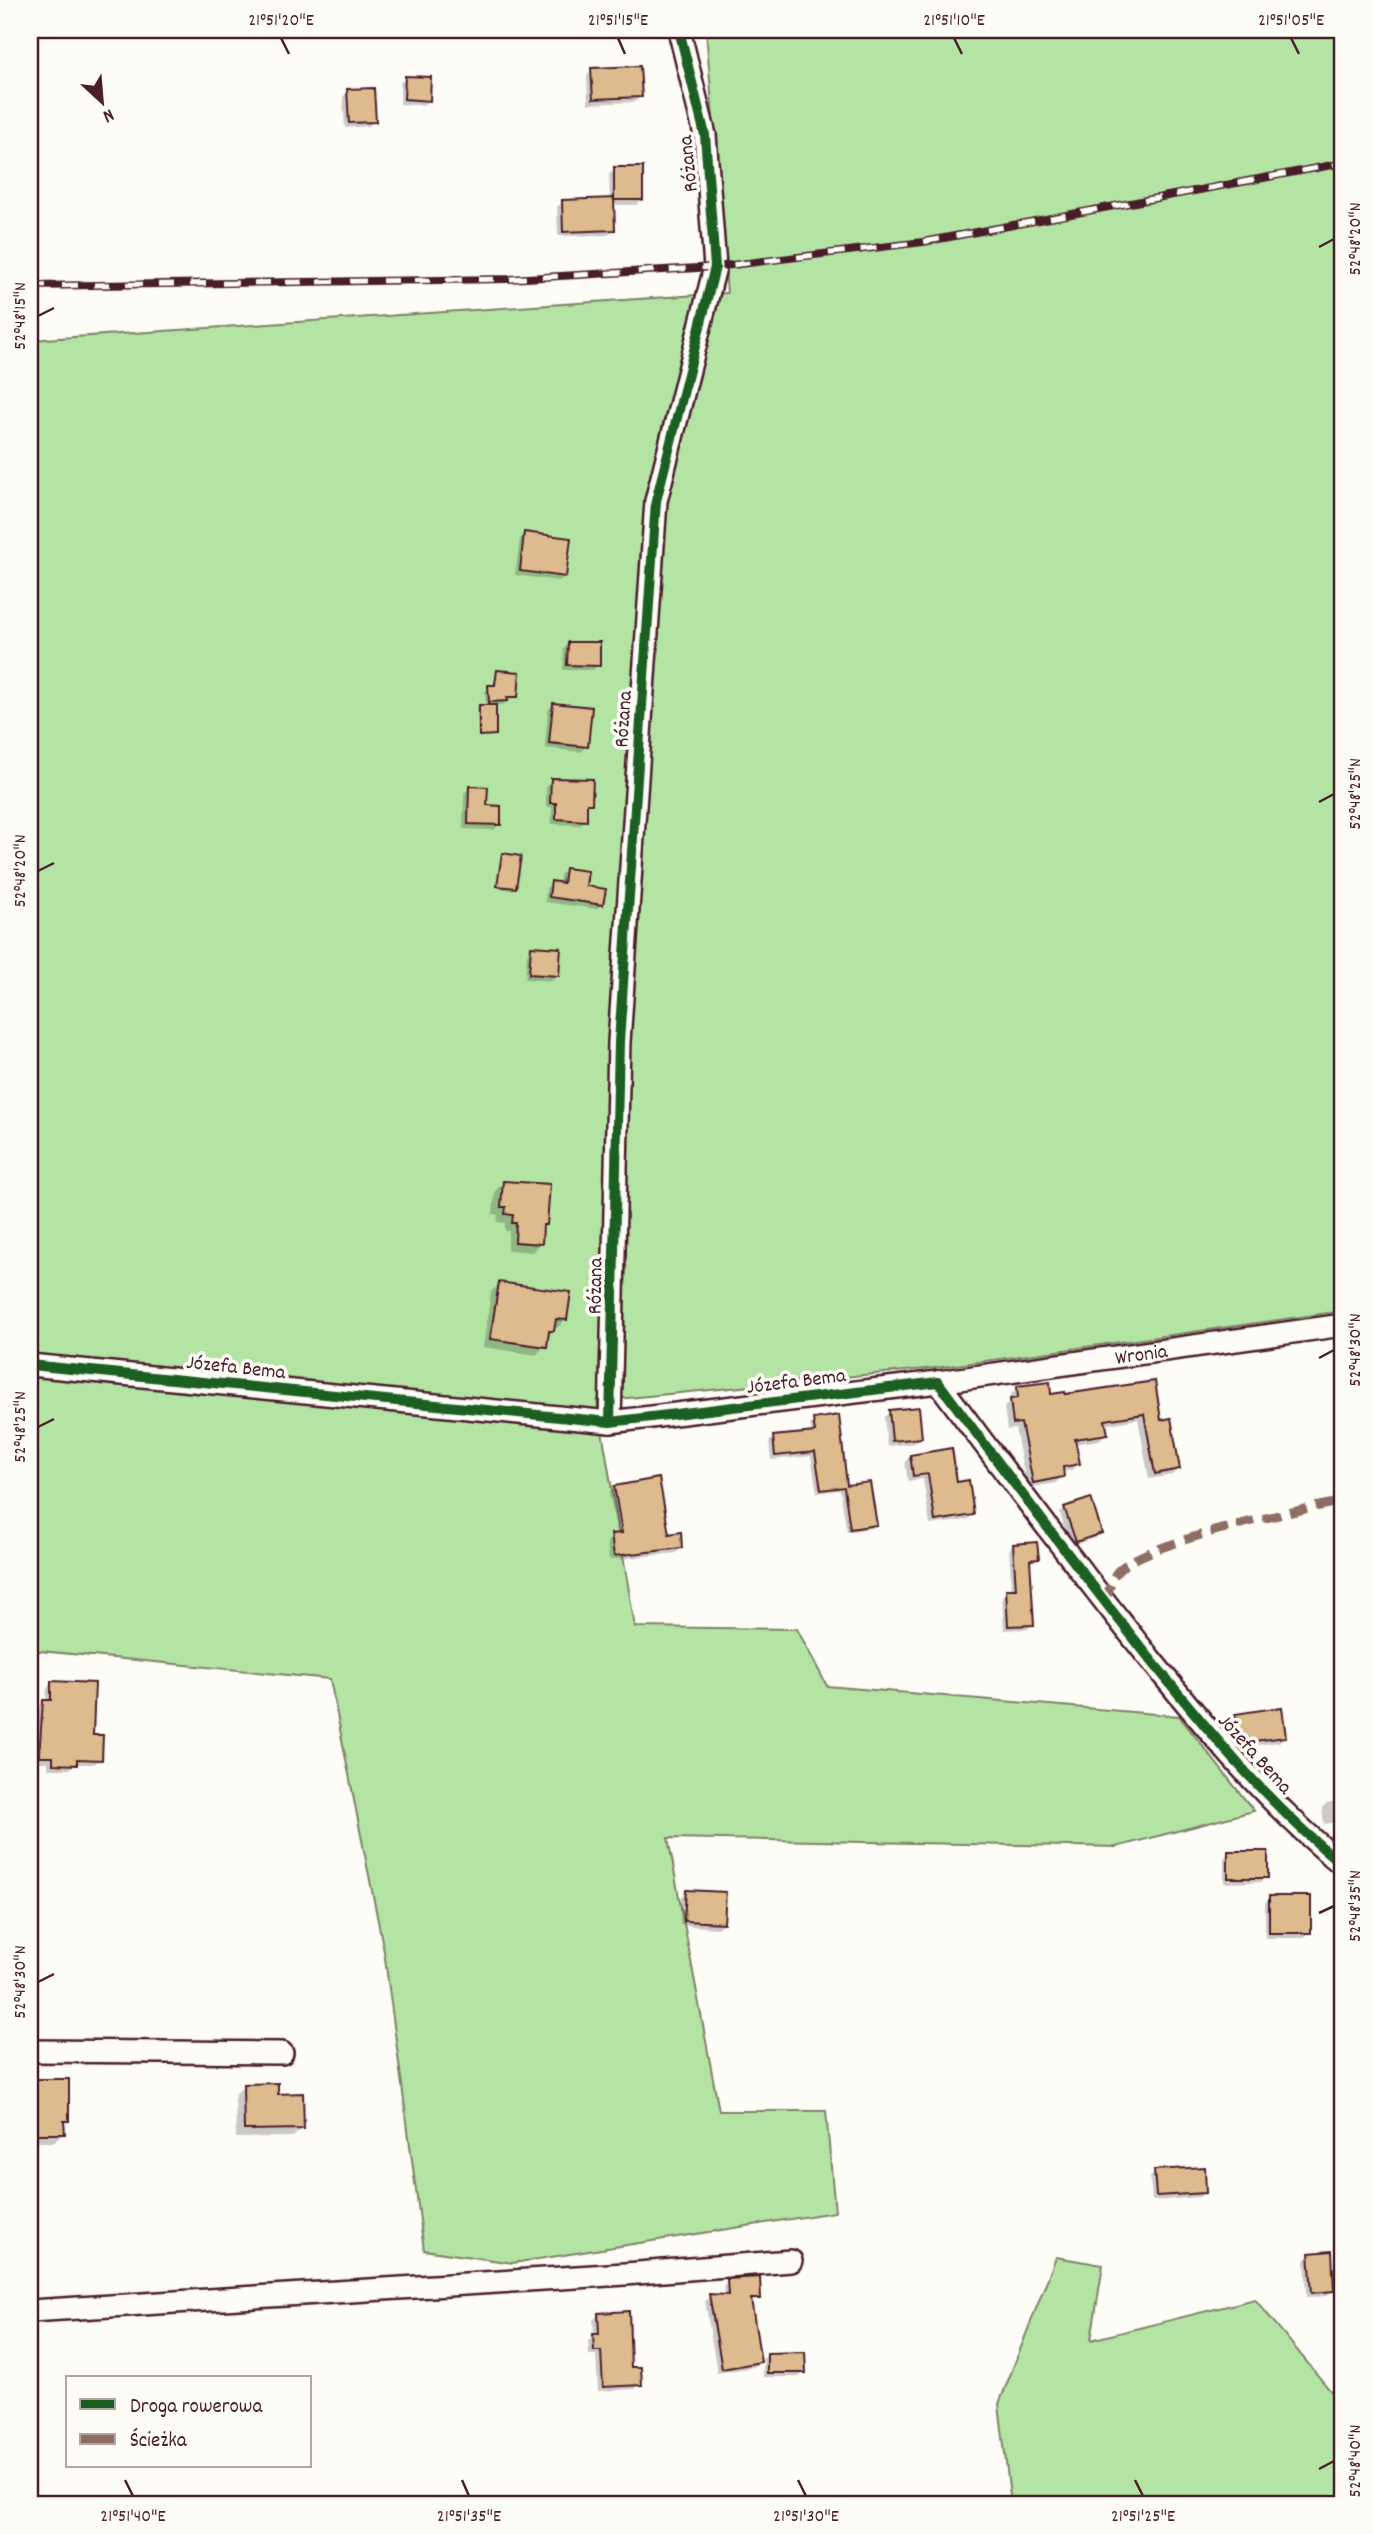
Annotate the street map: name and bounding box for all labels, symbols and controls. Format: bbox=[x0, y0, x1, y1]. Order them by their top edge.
text: 21°51'20"E bbox=[248, 9, 314, 34]
text: 21°51'15"E bbox=[588, 9, 648, 34]
text: 21°51'10"E bbox=[923, 9, 985, 34]
text: 21°51'05"E bbox=[1258, 9, 1324, 34]
north arrow bbox=[66, 66, 136, 136]
text: N bbox=[98, 100, 118, 128]
street label: Różana bbox=[672, 133, 708, 194]
text: 52°48'20"N bbox=[1344, 202, 1369, 276]
text: 52°48'15"N bbox=[9, 282, 34, 350]
street label: Różana bbox=[608, 689, 642, 749]
text: 52°48'25"N bbox=[1344, 758, 1369, 830]
text: 52°48'20"N bbox=[9, 834, 34, 908]
street label: Różana bbox=[582, 1256, 613, 1315]
text: 52°48'30"N bbox=[1344, 1313, 1369, 1387]
street label: Wronia bbox=[1113, 1338, 1171, 1375]
street label: Józefa Bema bbox=[185, 1349, 288, 1389]
street label: Józefa Bema bbox=[745, 1362, 849, 1404]
text: 52°48'25"N bbox=[9, 1391, 34, 1463]
street label: Józefa Bema bbox=[1209, 1708, 1299, 1803]
text: 52°48'35"N bbox=[1344, 1870, 1369, 1942]
text: 52°48'30"N bbox=[9, 1945, 34, 2019]
legend bbox=[66, 2376, 312, 2468]
text: Droga rowerowa bbox=[130, 2393, 263, 2423]
text: 52°48'40"N bbox=[1344, 2425, 1369, 2497]
text: Ścieżka bbox=[130, 2427, 188, 2457]
text: 21°51'40"E bbox=[100, 2505, 166, 2530]
text: 21°51'35"E bbox=[437, 2505, 501, 2530]
text: 21°51'30"E bbox=[773, 2505, 839, 2530]
text: 21°51'25"E bbox=[1111, 2505, 1175, 2530]

